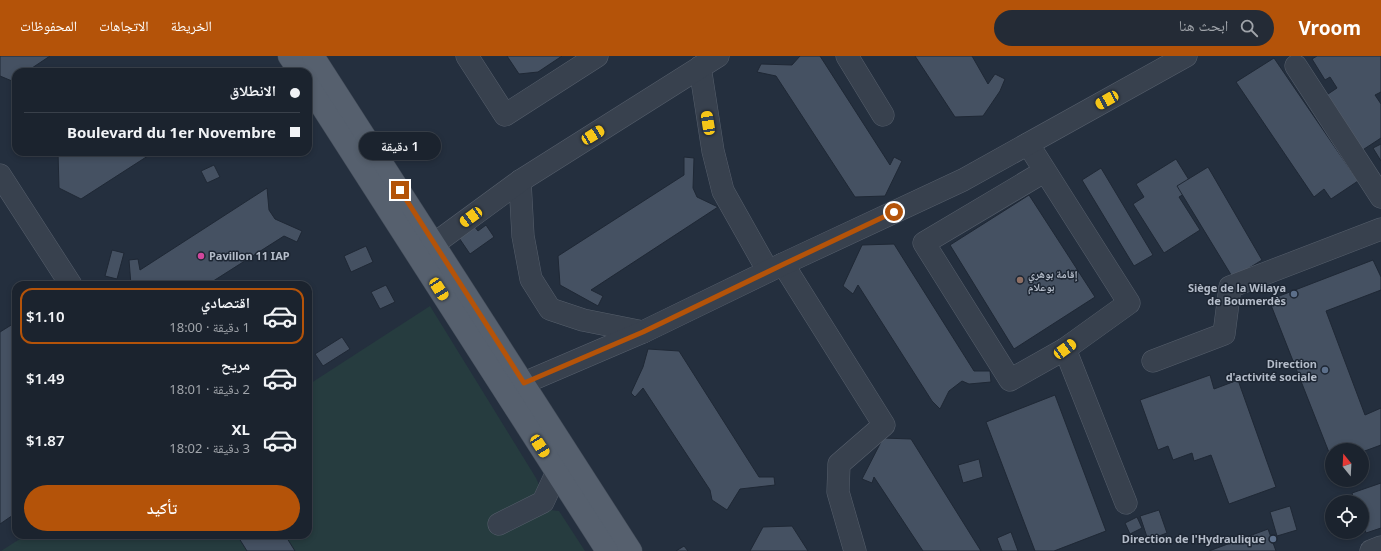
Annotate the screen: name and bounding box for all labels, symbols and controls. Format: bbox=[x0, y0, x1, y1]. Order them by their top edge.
search box bbox=[994, 10, 1274, 46]
text: ابحث هنا bbox=[1179, 15, 1228, 35]
text: Vroom bbox=[1298, 15, 1361, 41]
text: المحفوظات bbox=[20, 16, 77, 35]
text: الاتجاهات bbox=[99, 16, 149, 35]
text: الخريطة bbox=[171, 16, 212, 35]
icon: search bbox=[1238, 17, 1260, 39]
text: الانطلاق bbox=[230, 80, 276, 100]
car bbox=[1094, 89, 1120, 111]
car bbox=[700, 110, 716, 136]
text: Boulevard du 1er Novembre bbox=[67, 122, 276, 142]
car bbox=[580, 124, 606, 146]
callout: 1 دقيقة bbox=[359, 132, 441, 160]
text: 1 دقيقة bbox=[381, 137, 419, 155]
route end bbox=[391, 181, 409, 199]
route start bbox=[885, 203, 903, 221]
car bbox=[458, 205, 484, 229]
place label: Pavillon 11 IAP bbox=[209, 248, 290, 263]
marker: Pavillon 11 IAP bbox=[196, 251, 206, 261]
place label: إقامة بوهري بوعلام bbox=[1028, 266, 1078, 295]
marker: إقامة بوهري بوعلام bbox=[1015, 275, 1025, 285]
car bbox=[427, 276, 451, 302]
place label: Siège de la Wilaya de Boumerdès bbox=[1188, 280, 1286, 308]
marker: Siège de la Wilaya de Boumerdès bbox=[1289, 289, 1299, 299]
text: اقتصادي bbox=[201, 292, 250, 312]
icon: car bbox=[262, 298, 298, 334]
text: $1.10 bbox=[26, 306, 64, 326]
text: 1 دقيقة · 18:00 bbox=[169, 318, 250, 336]
car bbox=[1052, 337, 1078, 361]
text: مريح bbox=[221, 354, 250, 374]
place label: Direction d'activité sociale bbox=[1226, 356, 1317, 384]
icon: car bbox=[262, 360, 298, 396]
marker: Direction d'activité sociale bbox=[1320, 365, 1330, 375]
text: $1.49 bbox=[26, 368, 64, 388]
text: 2 دقيقة · 18:01 bbox=[169, 380, 250, 398]
text: XL bbox=[232, 419, 250, 439]
icon: car bbox=[262, 422, 298, 458]
text: $1.87 bbox=[26, 430, 64, 450]
car bbox=[528, 433, 552, 459]
text: 3 دقيقة · 18:02 bbox=[169, 439, 250, 457]
north arrow bbox=[1325, 443, 1369, 487]
map controls bbox=[1325, 443, 1369, 539]
button: تأكيد bbox=[24, 485, 300, 531]
button: locate bbox=[1325, 495, 1369, 539]
place label: Direction de l'Hydraulique bbox=[1122, 531, 1265, 546]
marker: Direction de l'Hydraulique bbox=[1268, 534, 1278, 544]

